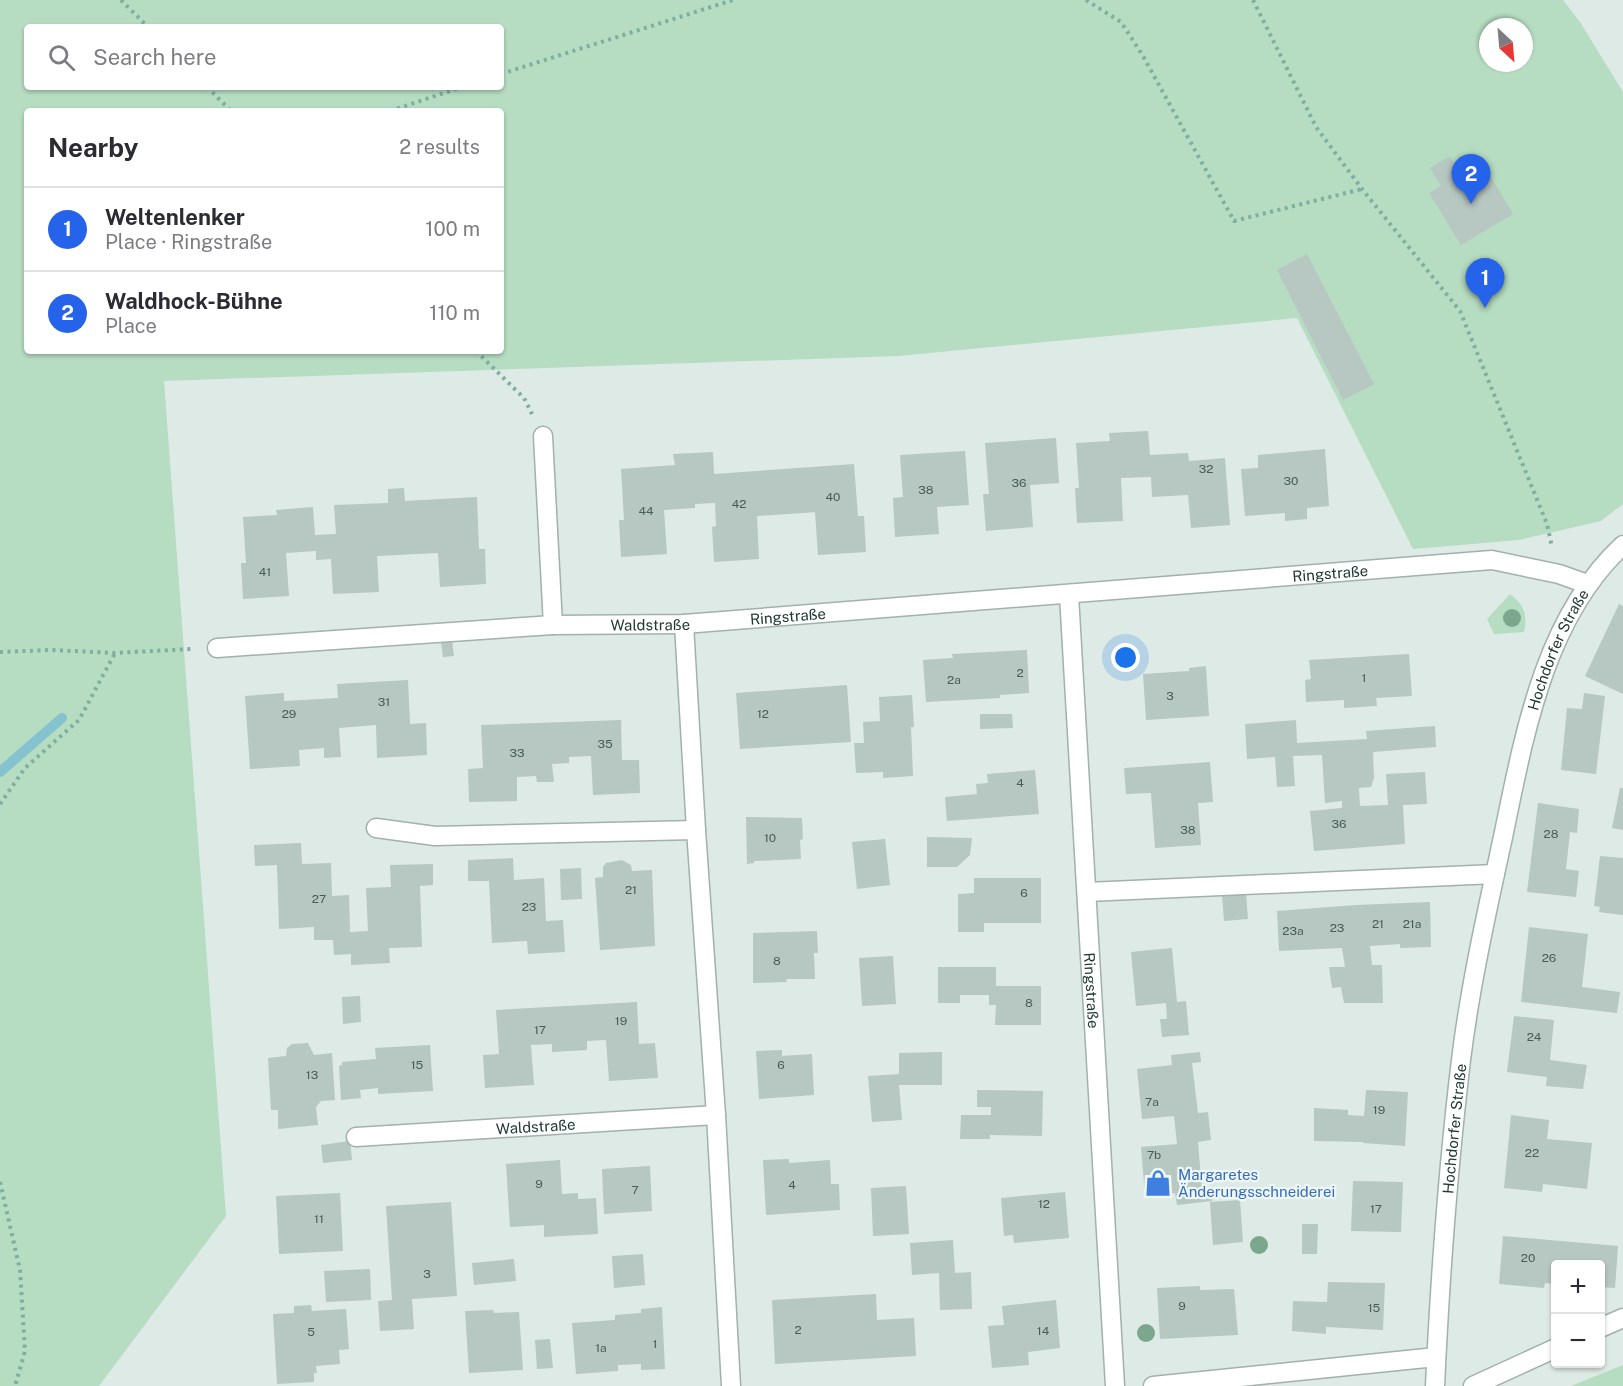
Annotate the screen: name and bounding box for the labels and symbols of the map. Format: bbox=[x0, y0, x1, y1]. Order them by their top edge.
north arrow bbox=[1479, 18, 1533, 72]
pin: 2 bbox=[1452, 154, 1490, 204]
pin: 1 bbox=[1466, 258, 1504, 308]
house number: 32 bbox=[1199, 462, 1213, 476]
house number: 30 bbox=[1284, 474, 1298, 488]
house number: 36 bbox=[1012, 476, 1026, 490]
house number: 38 bbox=[918, 483, 934, 497]
house number: 40 bbox=[826, 490, 840, 504]
house number: 42 bbox=[732, 497, 746, 511]
house number: 44 bbox=[638, 504, 654, 518]
street label: Ringstraße bbox=[1292, 561, 1369, 584]
house number: 41 bbox=[259, 565, 271, 579]
street label: Hochdorfer Straße bbox=[1524, 586, 1591, 712]
street label: Ringstraße bbox=[749, 604, 826, 627]
street label: Waldstraße bbox=[610, 615, 691, 633]
your location bbox=[1111, 643, 1140, 672]
house number: 2 bbox=[1016, 666, 1024, 680]
house number: 1 bbox=[1362, 671, 1366, 685]
house number: 2a bbox=[947, 673, 961, 687]
house number: 3 bbox=[1166, 689, 1174, 703]
house number: 31 bbox=[378, 695, 390, 709]
house number: 29 bbox=[282, 707, 296, 721]
house number: 12 bbox=[757, 707, 769, 721]
house number: 35 bbox=[597, 737, 613, 751]
house number: 33 bbox=[509, 746, 525, 760]
house number: 4 bbox=[1016, 776, 1024, 790]
house number: 36 bbox=[1332, 817, 1346, 831]
house number: 38 bbox=[1180, 823, 1196, 837]
house number: 28 bbox=[1544, 827, 1559, 841]
house number: 10 bbox=[764, 831, 776, 845]
house number: 21 bbox=[625, 883, 637, 897]
house number: 6 bbox=[1020, 886, 1028, 900]
house number: 27 bbox=[312, 892, 326, 906]
house number: 23 bbox=[522, 900, 536, 914]
house number: 21 bbox=[1372, 917, 1384, 931]
house number: 21a bbox=[1403, 917, 1421, 931]
house number: 23 bbox=[1330, 921, 1344, 935]
house number: 23a bbox=[1282, 924, 1304, 938]
house number: 26 bbox=[1542, 951, 1556, 965]
street label: Ringstraße bbox=[1081, 952, 1103, 1029]
house number: 8 bbox=[773, 954, 781, 968]
house number: 8 bbox=[1025, 996, 1033, 1010]
house number: 19 bbox=[615, 1014, 627, 1028]
house number: 17 bbox=[534, 1023, 546, 1037]
house number: 24 bbox=[1527, 1030, 1542, 1044]
house number: 15 bbox=[411, 1058, 424, 1072]
house number: 6 bbox=[777, 1058, 785, 1072]
street label: Hochdorfer Straße bbox=[1439, 1063, 1469, 1195]
house number: 13 bbox=[306, 1068, 318, 1082]
house number: 7a bbox=[1145, 1095, 1159, 1109]
house number: 19 bbox=[1373, 1103, 1385, 1117]
street label: Waldstraße bbox=[495, 1115, 576, 1137]
house number: 22 bbox=[1525, 1146, 1539, 1160]
house number: 7b bbox=[1147, 1148, 1161, 1162]
place label: Margaretes Änderungsschneiderei bbox=[1178, 1166, 1335, 1200]
shop icon: Margaretes Änderungsschneiderei bbox=[1143, 1168, 1173, 1198]
house number: 9 bbox=[535, 1177, 543, 1191]
house number: 4 bbox=[788, 1178, 796, 1192]
house number: 7 bbox=[631, 1183, 639, 1197]
house number: 12 bbox=[1038, 1197, 1050, 1211]
house number: 17 bbox=[1370, 1202, 1382, 1216]
house number: 11 bbox=[314, 1212, 324, 1226]
house number: 20 bbox=[1521, 1251, 1535, 1265]
house number: 3 bbox=[423, 1267, 431, 1281]
house number: 9 bbox=[1178, 1299, 1186, 1313]
house number: 15 bbox=[1368, 1301, 1381, 1315]
house number: 2 bbox=[794, 1323, 802, 1337]
house number: 14 bbox=[1037, 1324, 1050, 1338]
house number: 5 bbox=[307, 1325, 315, 1339]
house number: 1 bbox=[653, 1337, 657, 1351]
house number: 1a bbox=[595, 1341, 607, 1355]

